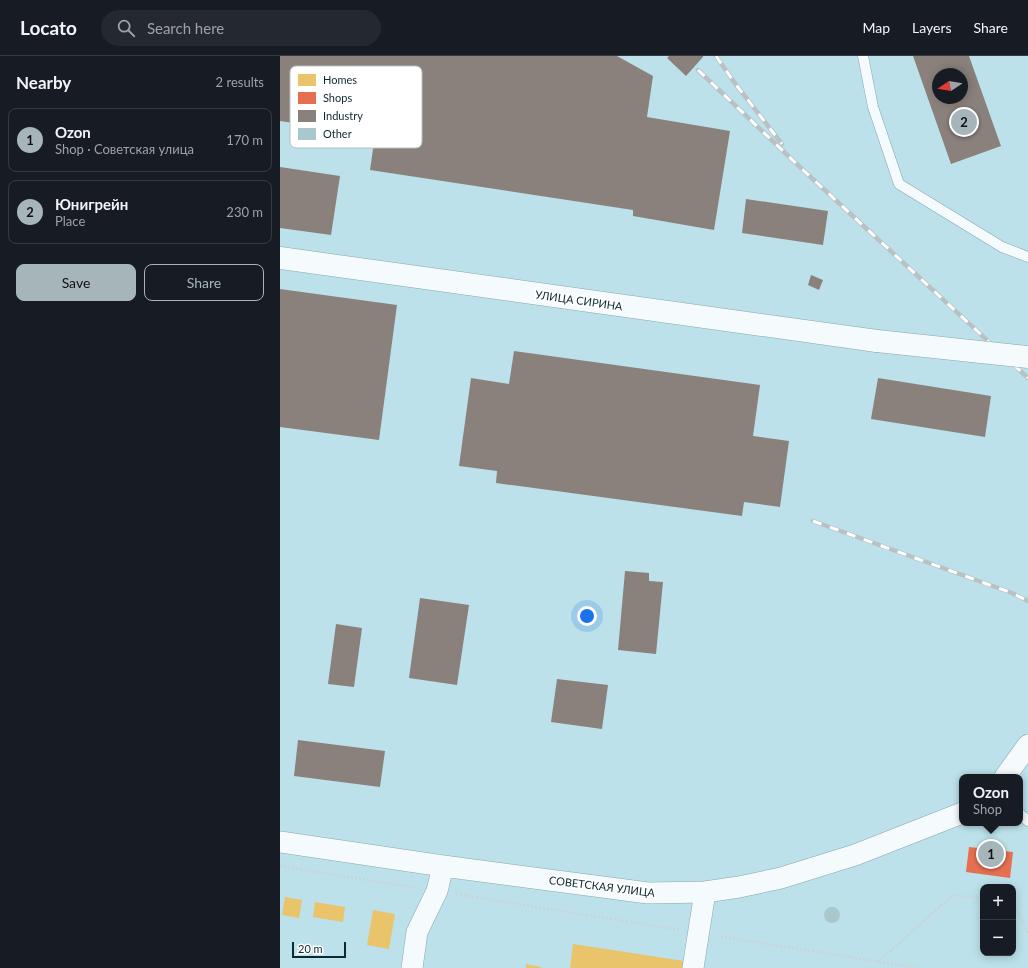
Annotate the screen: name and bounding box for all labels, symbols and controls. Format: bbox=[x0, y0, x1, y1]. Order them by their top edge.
search box bbox=[101, 10, 381, 46]
text: Locato bbox=[20, 16, 77, 39]
icon: search bbox=[115, 17, 137, 39]
text: Search here bbox=[147, 19, 224, 37]
text: Map bbox=[862, 19, 890, 36]
text: Layers bbox=[912, 19, 952, 36]
text: Share bbox=[974, 19, 1008, 36]
legend bbox=[290, 66, 422, 148]
north arrow bbox=[932, 68, 968, 104]
text: Nearby bbox=[16, 72, 71, 93]
text: Homes bbox=[323, 73, 357, 86]
text: 2 results bbox=[216, 74, 264, 90]
text: Shops bbox=[323, 91, 352, 104]
pin: 2 bbox=[951, 107, 977, 137]
text: Industry bbox=[323, 109, 363, 122]
text: Ozon bbox=[55, 123, 91, 141]
text: Other bbox=[323, 127, 352, 140]
text: 1 bbox=[26, 132, 34, 148]
text: 170 m bbox=[226, 132, 263, 148]
text: Shop · Советская улица bbox=[55, 141, 194, 157]
text: Юнигрейн bbox=[55, 195, 128, 213]
text: 2 bbox=[26, 204, 34, 220]
text: 230 m bbox=[226, 204, 263, 220]
text: Place bbox=[55, 213, 85, 229]
button: Save bbox=[16, 264, 136, 301]
button: Share bbox=[144, 264, 264, 301]
street label: УЛИЦА СИРИНА bbox=[535, 287, 624, 313]
your location bbox=[577, 606, 597, 626]
popup bbox=[959, 774, 1023, 826]
text: Ozon bbox=[973, 783, 1009, 801]
text: Shop bbox=[973, 801, 1002, 817]
pin: 1 bbox=[978, 839, 1004, 869]
street label: СОВЕТСКАЯ УЛИЦА bbox=[548, 873, 656, 899]
map controls bbox=[980, 884, 1016, 956]
button: + bbox=[980, 884, 1016, 920]
button: − bbox=[980, 920, 1016, 956]
scale bar bbox=[292, 940, 346, 959]
text: 20 m bbox=[298, 942, 323, 955]

